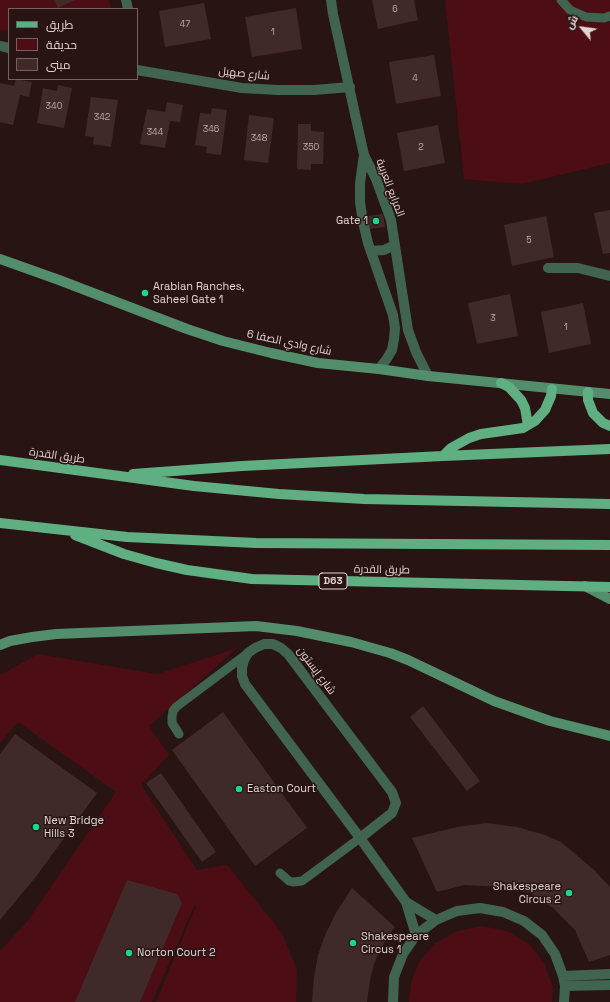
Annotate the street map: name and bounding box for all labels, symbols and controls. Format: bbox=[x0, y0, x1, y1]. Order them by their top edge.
house number: 6 bbox=[392, 5, 398, 15]
legend bbox=[8, 8, 138, 80]
north arrow bbox=[562, 8, 602, 48]
text: ش bbox=[562, 13, 581, 32]
text: طريق bbox=[46, 17, 73, 33]
house number: 47 bbox=[180, 20, 190, 30]
house number: 1 bbox=[271, 28, 275, 38]
text: حديقة bbox=[46, 37, 77, 53]
text: مبنى bbox=[46, 57, 71, 73]
street label: شارع صهيل bbox=[218, 65, 270, 83]
house number: 4 bbox=[412, 74, 418, 84]
house number: 340 bbox=[46, 102, 62, 112]
house number: 342 bbox=[94, 113, 110, 123]
house number: 346 bbox=[203, 125, 219, 135]
house number: 344 bbox=[147, 128, 163, 138]
house number: 348 bbox=[251, 134, 267, 144]
house number: 350 bbox=[303, 143, 319, 153]
house number: 2 bbox=[418, 143, 424, 153]
street label: المرابع العربية bbox=[373, 157, 407, 219]
place label: Gate 1 bbox=[336, 214, 368, 228]
marker: Gate 1 bbox=[371, 216, 381, 226]
house number: 5 bbox=[526, 236, 532, 246]
place label: Arabian Ranches, Saheel Gate 1 bbox=[153, 280, 244, 306]
marker: Arabian Ranches, Saheel Gate 1 bbox=[140, 288, 150, 298]
house number: 3 bbox=[490, 314, 496, 324]
house number: 1 bbox=[564, 323, 568, 333]
street label: شارع وادي الصفا 6 bbox=[245, 328, 333, 358]
street label: طريق القدرة bbox=[28, 446, 86, 466]
street label: طريق القدرة bbox=[354, 563, 410, 577]
road number: D63 bbox=[319, 573, 347, 589]
street label: شارع إيستون bbox=[294, 645, 338, 697]
place label: Easton Court bbox=[247, 782, 316, 796]
marker: Easton Court bbox=[234, 784, 244, 794]
place label: New Bridge Hills 3 bbox=[44, 814, 104, 840]
marker: New Bridge Hills 3 bbox=[31, 822, 41, 832]
place label: Shakespeare Circus 2 bbox=[493, 880, 561, 906]
marker: Shakespeare Circus 2 bbox=[564, 888, 574, 898]
place label: Shakespeare Circus 1 bbox=[361, 930, 429, 956]
marker: Shakespeare Circus 1 bbox=[348, 938, 358, 948]
place label: Norton Court 2 bbox=[137, 946, 216, 960]
marker: Norton Court 2 bbox=[124, 948, 134, 958]

